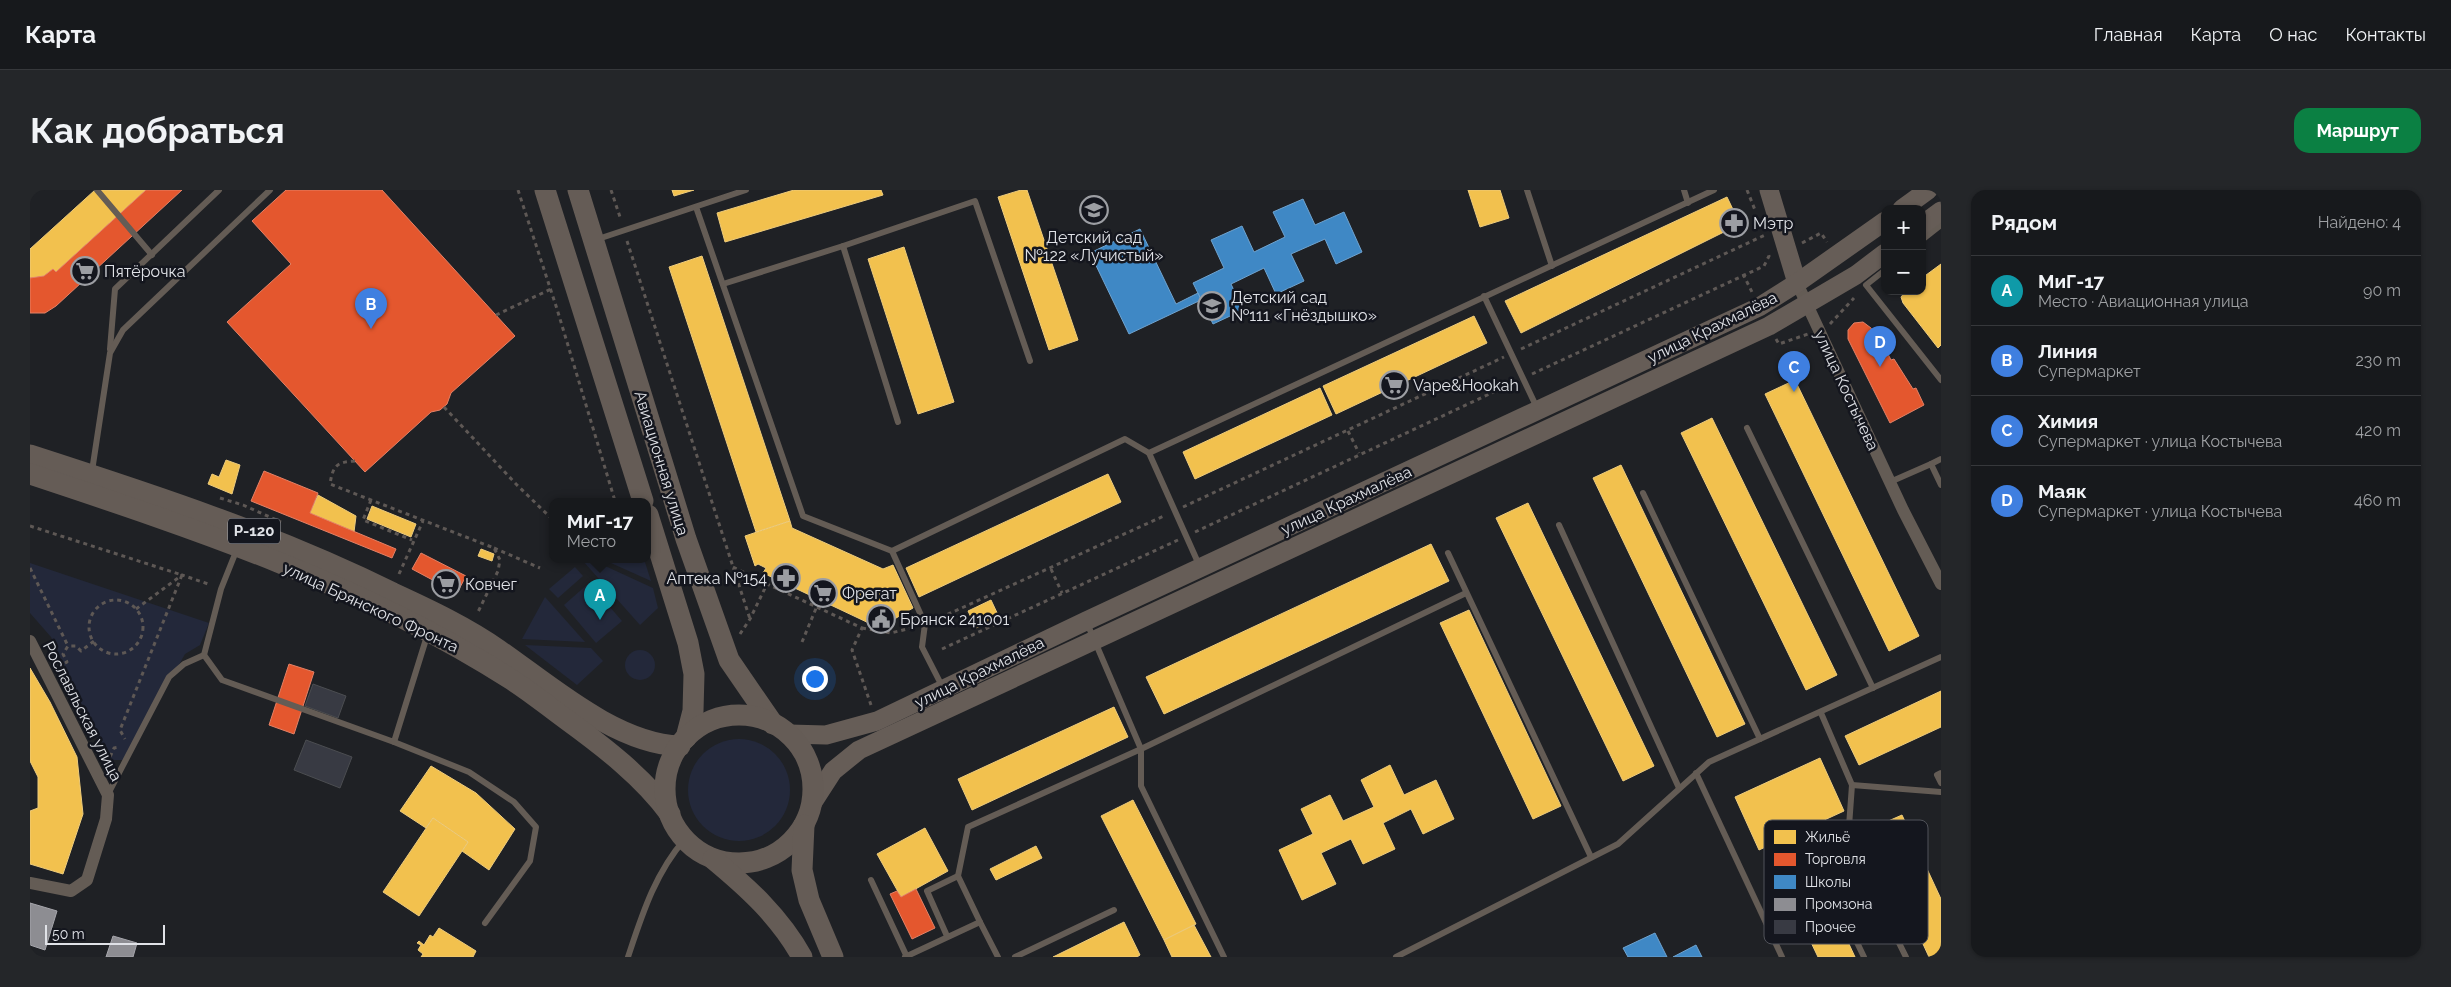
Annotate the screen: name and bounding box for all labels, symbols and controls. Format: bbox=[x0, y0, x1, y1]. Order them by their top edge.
text: Карта bbox=[25, 20, 96, 49]
text: Главная bbox=[2094, 24, 2162, 45]
text: Карта bbox=[2190, 24, 2241, 45]
text: О нас bbox=[2269, 24, 2317, 45]
text: Контакты bbox=[2345, 24, 2426, 45]
button: Маршрут bbox=[2294, 108, 2421, 153]
text: Как добраться bbox=[30, 110, 285, 151]
school or university icon: Детский сад №122 «Лучистый» bbox=[1079, 195, 1109, 225]
map controls bbox=[1881, 205, 1926, 295]
button: + bbox=[1881, 205, 1926, 250]
pharmacy icon: Мэтр bbox=[1719, 208, 1749, 238]
text: Рядом bbox=[1991, 210, 2057, 235]
text: Найдено: 4 bbox=[2318, 213, 2401, 232]
place label: Мэтр bbox=[1753, 214, 1794, 233]
place label: Детский сад №122 «Лучистый» bbox=[1024, 228, 1164, 265]
button: − bbox=[1881, 250, 1926, 295]
supermarket icon: Пятёрочка bbox=[70, 256, 100, 286]
place label: Пятёрочка bbox=[104, 262, 185, 281]
text: МиГ-17 bbox=[2038, 270, 2104, 292]
text: A bbox=[2002, 281, 2012, 300]
text: 90 m bbox=[2363, 281, 2401, 300]
pin: B bbox=[355, 288, 387, 329]
place label: Детский сад №111 «Гнёздышко» bbox=[1231, 288, 1377, 325]
street label: улица Крахмалёва bbox=[1644, 288, 1780, 367]
school or university icon: Детский сад №111 «Гнёздышко» bbox=[1197, 291, 1227, 321]
text: Место · Авиационная улица bbox=[2038, 292, 2248, 311]
pin: D bbox=[1864, 326, 1896, 367]
street label: улица Костычева bbox=[1810, 327, 1883, 453]
text: Линия bbox=[2038, 340, 2097, 362]
pin: C bbox=[1778, 351, 1810, 392]
text: B bbox=[2002, 351, 2012, 370]
text: 230 m bbox=[2356, 351, 2401, 370]
text: Супермаркет bbox=[2038, 362, 2141, 381]
supermarket icon: Vape&Hookah bbox=[1379, 370, 1409, 400]
place label: Vape&Hookah bbox=[1413, 376, 1519, 395]
street label: Авиационная улица bbox=[630, 388, 693, 538]
text: Химия bbox=[2038, 410, 2098, 432]
text: C bbox=[2002, 421, 2012, 440]
text: 420 m bbox=[2355, 421, 2401, 440]
text: Супермаркет · улица Костычева bbox=[2038, 432, 2282, 451]
street label: улица Крахмалёва bbox=[1278, 462, 1415, 539]
text: Маяк bbox=[2038, 480, 2087, 502]
text: D bbox=[2001, 491, 2013, 510]
text: 460 m bbox=[2354, 491, 2401, 510]
popup bbox=[549, 498, 651, 563]
text: Супермаркет · улица Костычева bbox=[2038, 502, 2282, 521]
text: МиГ-17 bbox=[567, 510, 633, 532]
road number: Р-120 bbox=[228, 518, 280, 544]
text: Место bbox=[567, 532, 616, 551]
street label: улица Брянского Фронта bbox=[280, 558, 462, 657]
pharmacy icon: Аптека №154 bbox=[771, 563, 801, 593]
supermarket icon: Ковчег bbox=[431, 569, 461, 599]
place label: Аптека №154 bbox=[666, 569, 767, 588]
place label: Ковчег bbox=[465, 575, 517, 594]
supermarket icon: Фрегат bbox=[808, 578, 838, 608]
pin: A bbox=[584, 579, 616, 620]
place label: Фрегат bbox=[842, 584, 897, 603]
public building icon: Брянск 241001 bbox=[866, 604, 896, 634]
place label: Брянск 241001 bbox=[900, 610, 1010, 629]
street label: улица Крахмалёва bbox=[911, 633, 1047, 712]
street label: Рославльская улица bbox=[39, 638, 126, 784]
your location bbox=[802, 666, 828, 692]
legend bbox=[1764, 820, 1928, 944]
text: Жильё bbox=[1805, 829, 1850, 845]
text: Торговля bbox=[1805, 851, 1866, 867]
text: Школы bbox=[1805, 874, 1851, 890]
text: Промзона bbox=[1805, 896, 1872, 912]
text: Прочее bbox=[1805, 919, 1856, 935]
scale bar bbox=[45, 922, 165, 945]
text: 50 m bbox=[52, 926, 85, 942]

